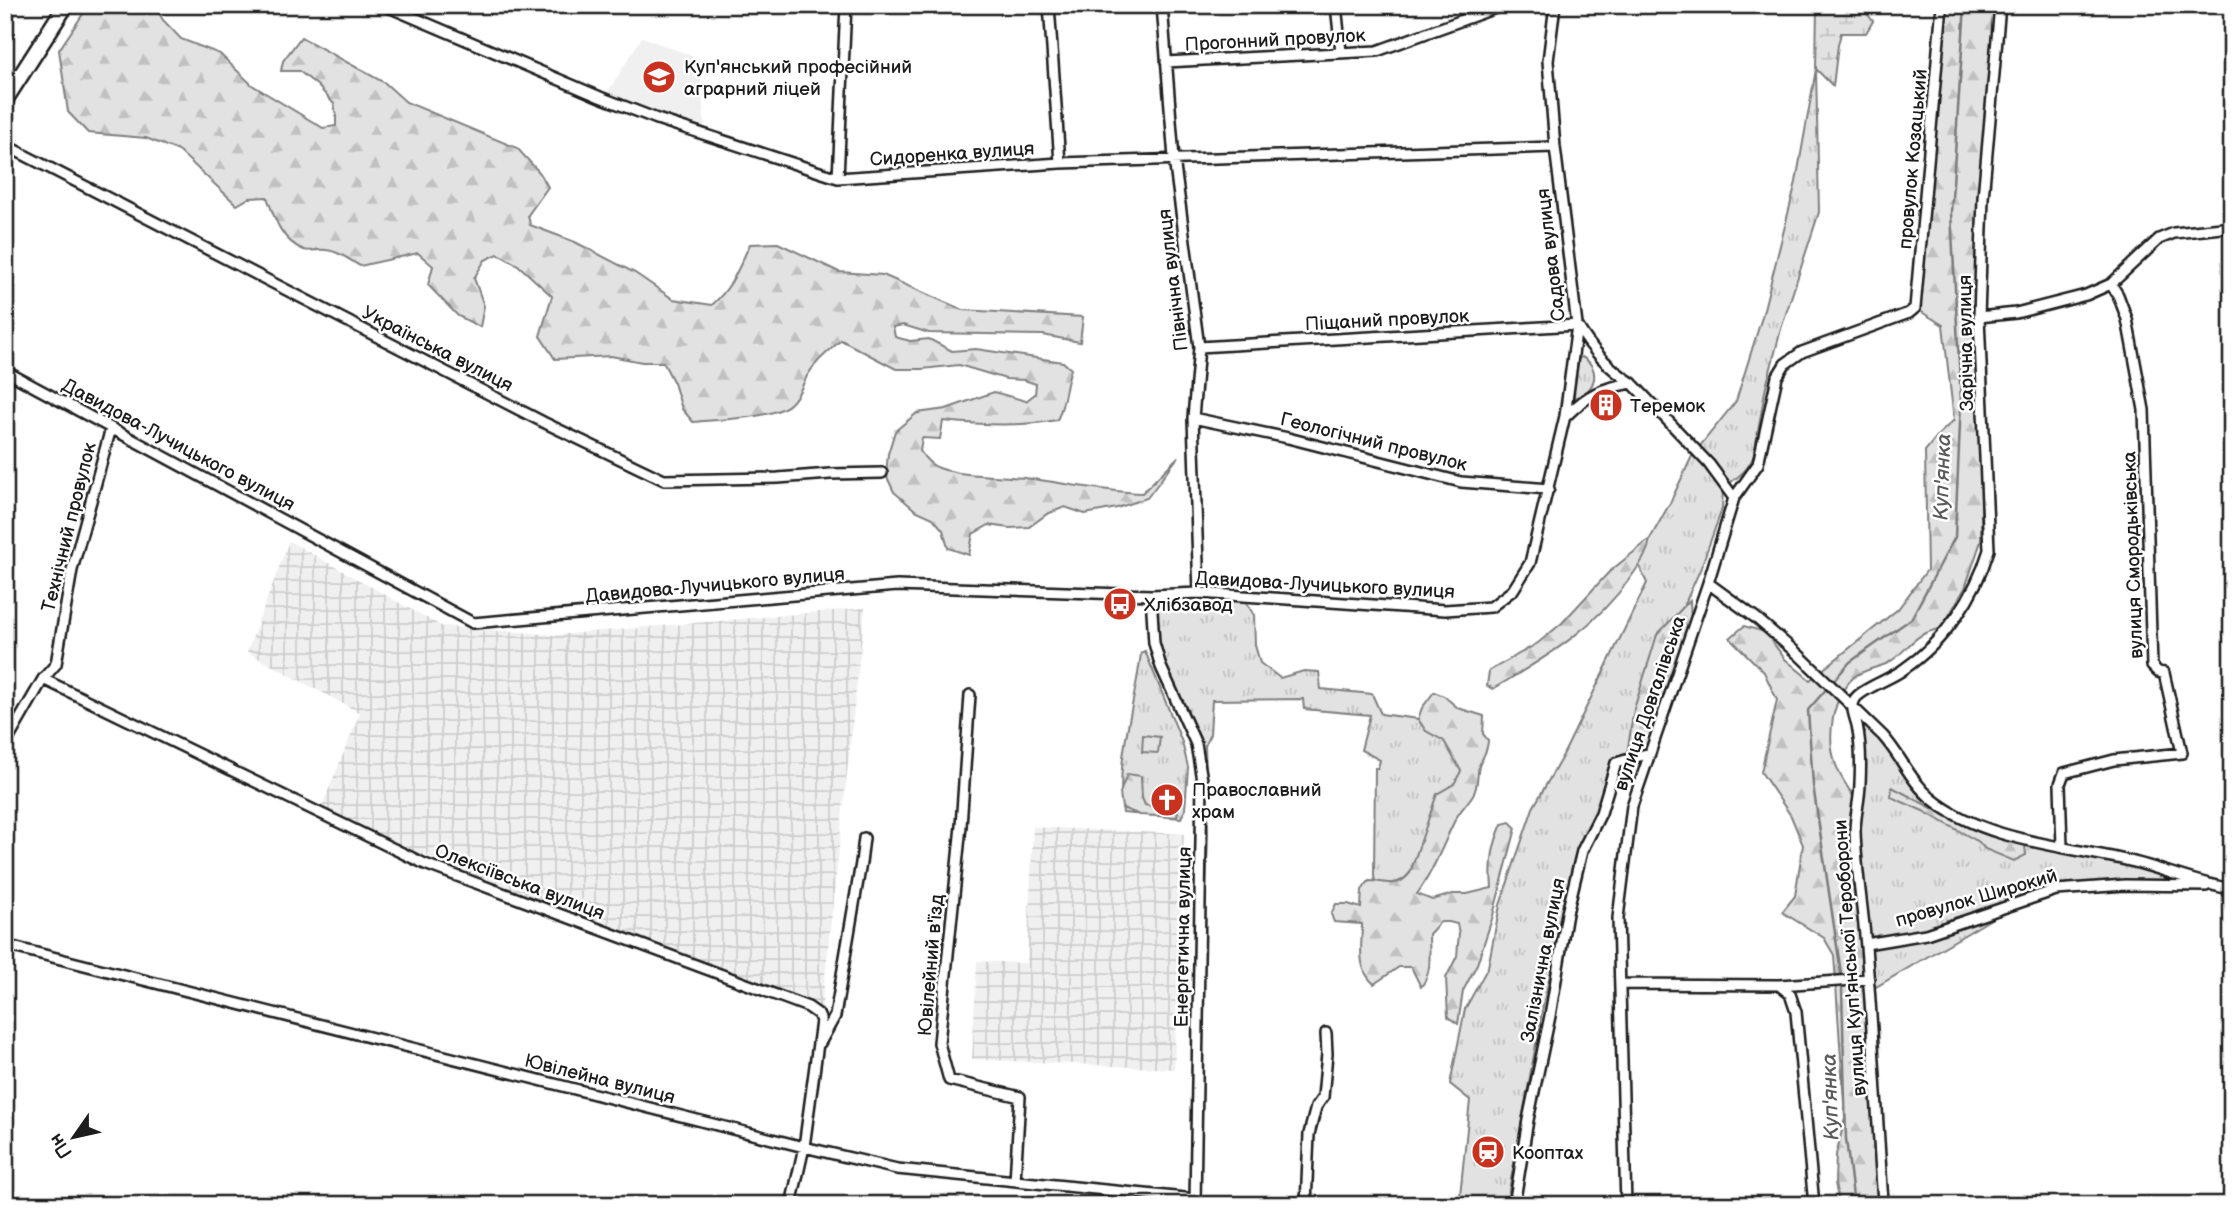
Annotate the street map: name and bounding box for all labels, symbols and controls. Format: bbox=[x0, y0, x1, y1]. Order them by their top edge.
street label: Прогонний провулок bbox=[1184, 24, 1366, 57]
place label: Куп'янський професійний аграрний ліцей bbox=[684, 56, 912, 101]
school or university icon: Куп'янський професійний аграрний ліцей bbox=[640, 58, 678, 96]
street label: провулок Козацький bbox=[1894, 68, 1933, 250]
street label: Сидоренка вулиця bbox=[869, 137, 1035, 172]
street label: Садова вулиця bbox=[1532, 187, 1571, 323]
street label: Північна вулиця bbox=[1153, 207, 1194, 352]
street label: Зарічна вулиця bbox=[1954, 275, 1979, 411]
street label: Українська вулиця bbox=[358, 301, 517, 397]
street label: Піщаний провулок bbox=[1304, 305, 1470, 336]
street label: Давидова-Лучицького вулиця bbox=[58, 374, 299, 517]
building icon: Теремок bbox=[1587, 386, 1625, 424]
place label: Теремок bbox=[1630, 395, 1705, 418]
street label: Геологічний провулок bbox=[1278, 408, 1470, 477]
water label: Куп'янка bbox=[1928, 433, 1957, 521]
street label: Технічний провулок bbox=[37, 440, 102, 615]
street label: вулиця Смородьківська bbox=[2118, 451, 2149, 659]
street label: Давидова-Лучицького вулиця bbox=[585, 563, 846, 608]
street label: Давидова-Лучицького вулиця bbox=[1194, 567, 1455, 604]
bus stop icon: Хлібзавод bbox=[1101, 585, 1139, 623]
place label: Хлібзавод bbox=[1144, 594, 1233, 617]
street label: вулиця Довгалівська bbox=[1610, 613, 1691, 794]
place label: Православний храм bbox=[1192, 779, 1322, 824]
church icon: Православний храм bbox=[1148, 781, 1186, 819]
street label: вулиця Куп'янської Тероборони bbox=[1829, 819, 1872, 1097]
street label: Олексіївська вулиця bbox=[431, 839, 608, 925]
street label: Енергетична вулиця bbox=[1170, 847, 1197, 1028]
street label: провулок Широкий bbox=[1893, 864, 2060, 933]
street label: Залізнична вулиця bbox=[1516, 876, 1571, 1044]
street label: Ювілейний в'їзд bbox=[914, 893, 949, 1037]
street label: Ювілейна вулиця bbox=[522, 1050, 677, 1109]
water label: Куп'янка bbox=[1816, 1053, 1845, 1141]
north arrow bbox=[38, 1102, 108, 1172]
text: Пн bbox=[45, 1129, 78, 1163]
station icon: Кооптах bbox=[1469, 1133, 1507, 1171]
place label: Кооптах bbox=[1512, 1142, 1584, 1165]

